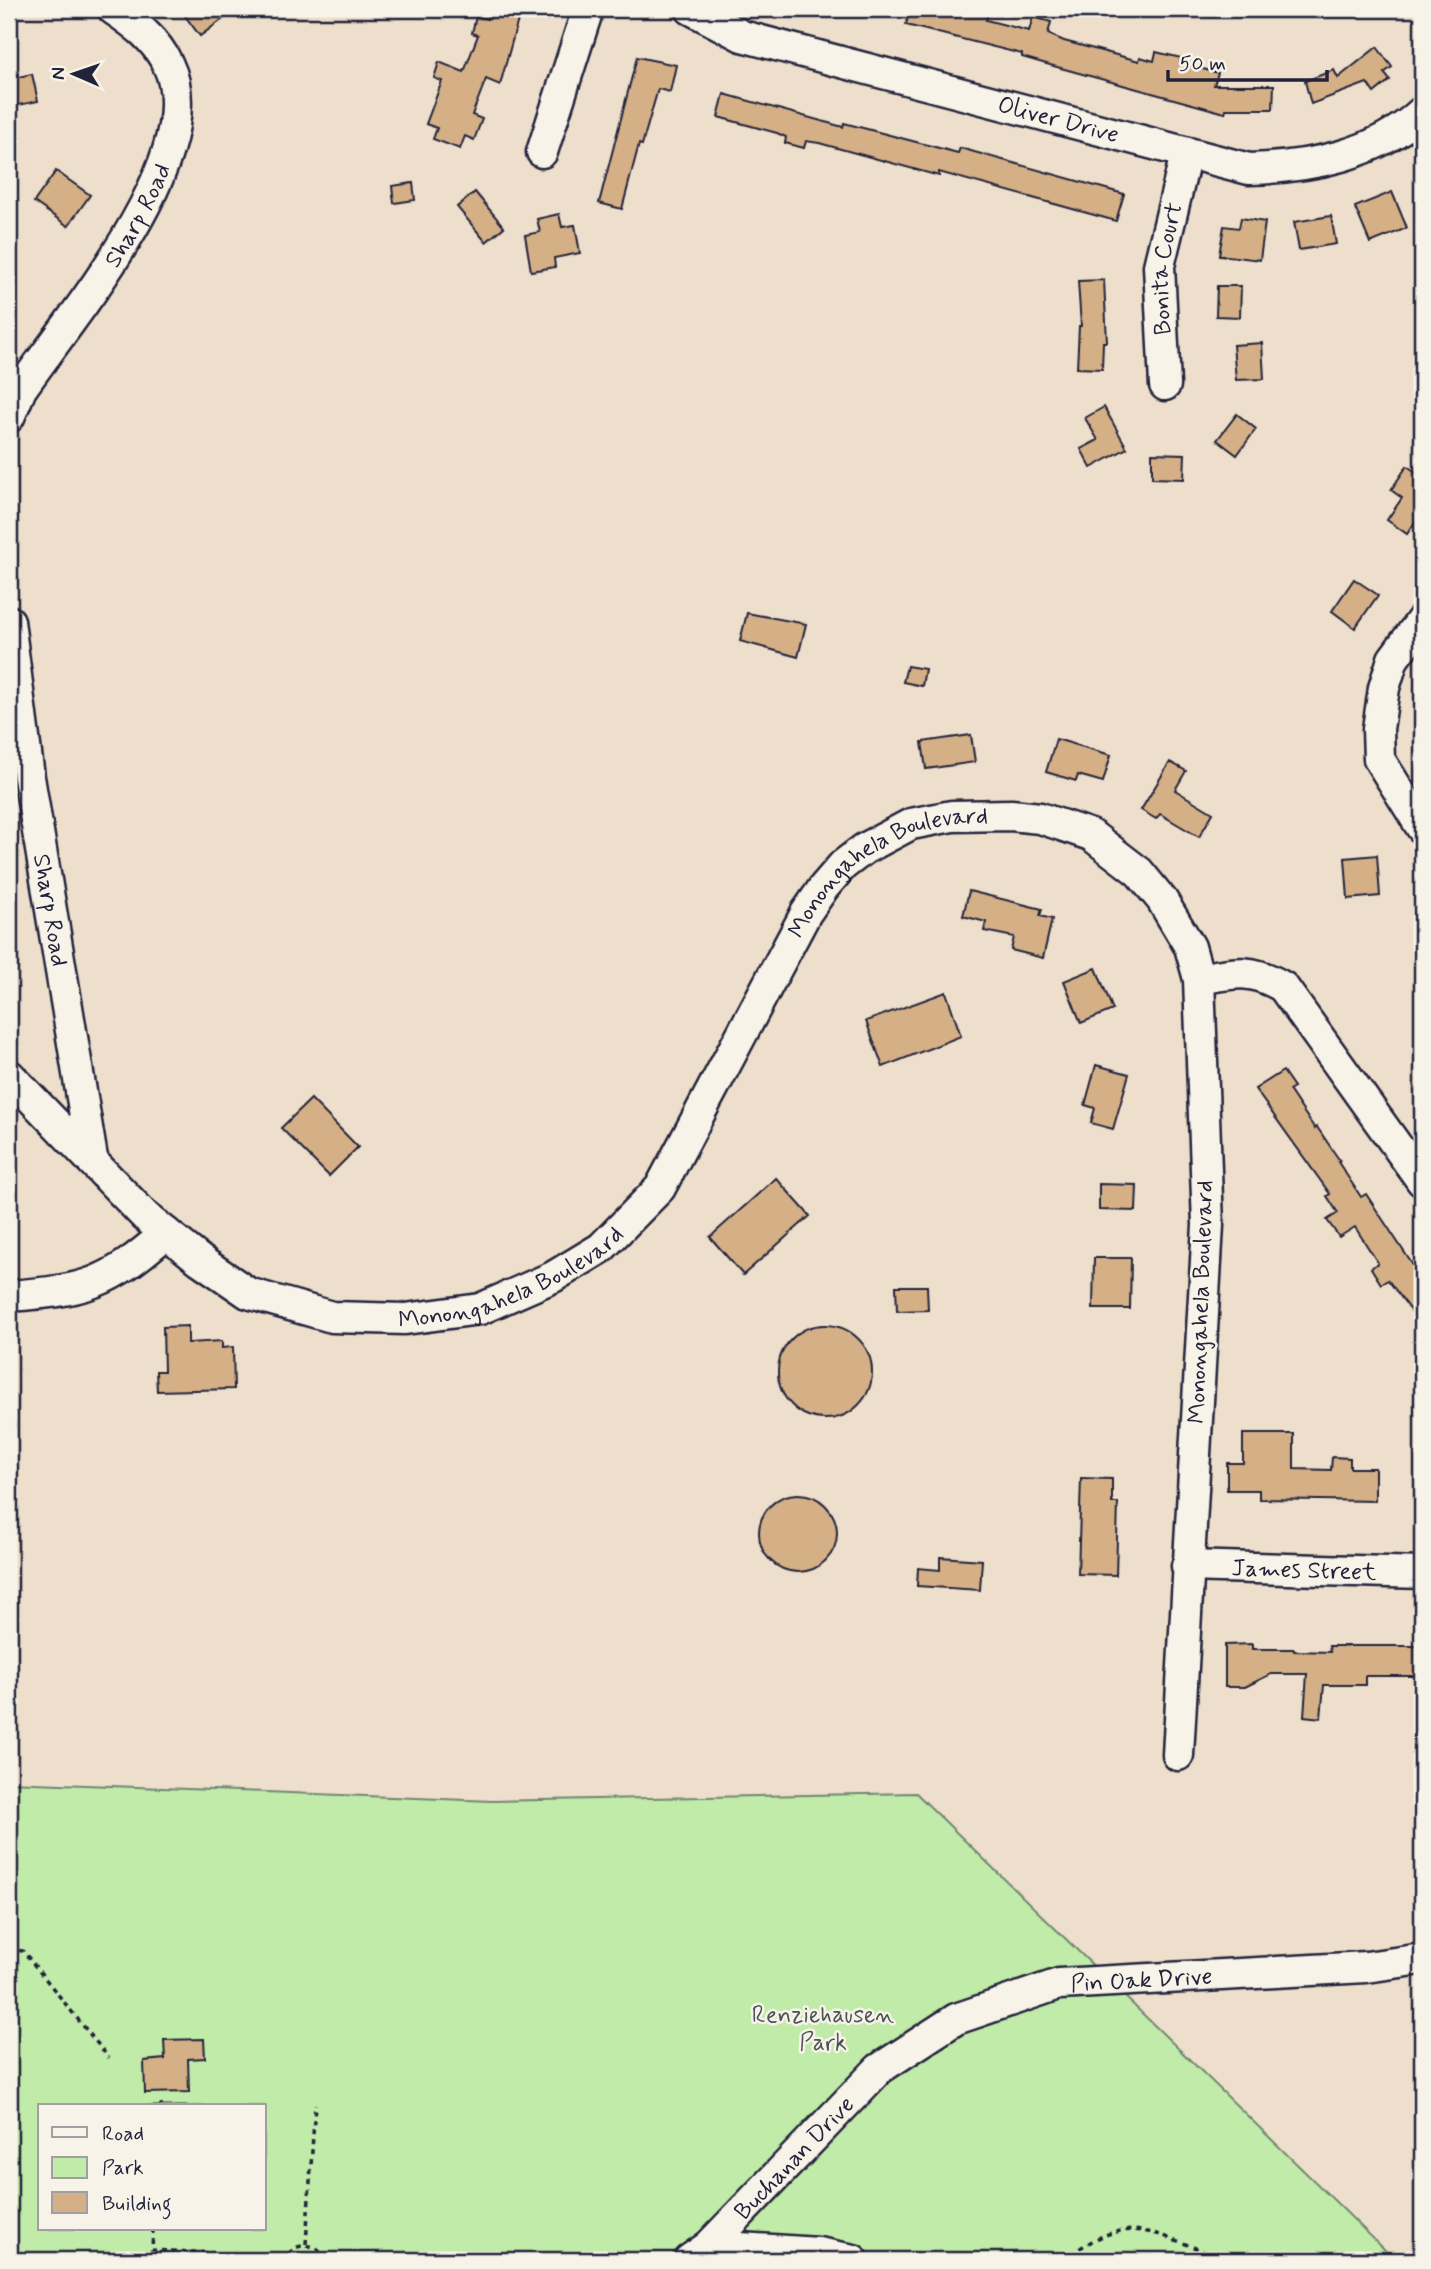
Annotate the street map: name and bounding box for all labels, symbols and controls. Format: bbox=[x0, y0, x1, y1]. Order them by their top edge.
north arrow bbox=[38, 38, 108, 108]
scale bar bbox=[1168, 38, 1328, 82]
text: 50 m bbox=[1179, 50, 1226, 78]
text: N bbox=[46, 67, 71, 80]
street label: Oliver Drive bbox=[994, 90, 1122, 151]
street label: Sharp Road bbox=[98, 159, 179, 274]
street label: Bonita Court bbox=[1145, 200, 1191, 336]
street label: Monongahela Boulevard bbox=[782, 801, 988, 944]
street label: Sharp Road bbox=[25, 852, 74, 969]
street label: Monongahela Boulevard bbox=[1182, 1180, 1221, 1424]
street label: Monongahela Boulevard bbox=[396, 1220, 631, 1337]
street label: James Street bbox=[1231, 1553, 1377, 1589]
street label: Pin Oak Drive bbox=[1070, 1962, 1213, 2000]
park label: Renziehausen Park bbox=[752, 2000, 894, 2059]
street label: Buchanan Drive bbox=[728, 2090, 862, 2227]
legend bbox=[38, 2104, 266, 2230]
text: Road bbox=[102, 2120, 144, 2148]
text: Park bbox=[102, 2154, 144, 2182]
text: Building bbox=[102, 2190, 172, 2220]

